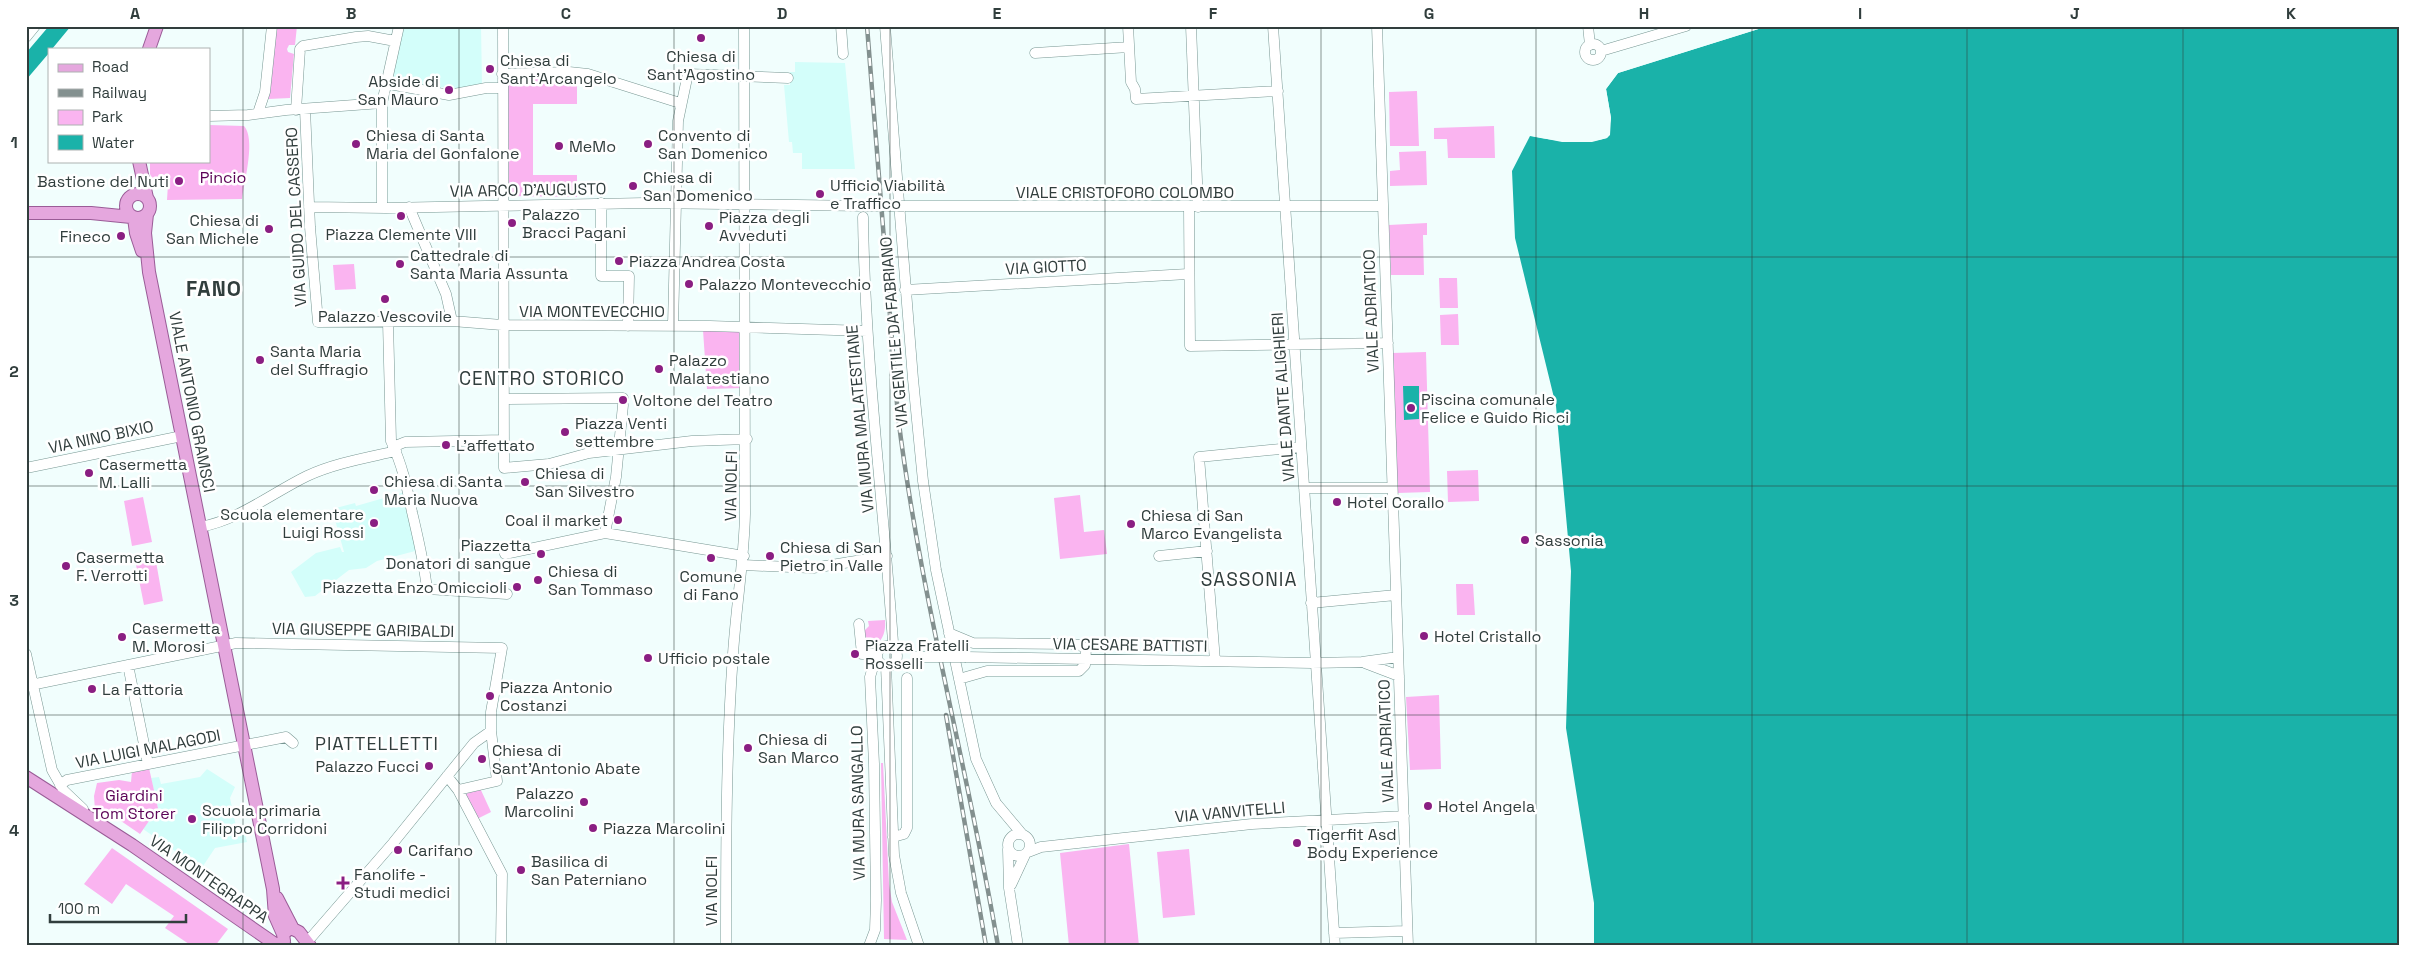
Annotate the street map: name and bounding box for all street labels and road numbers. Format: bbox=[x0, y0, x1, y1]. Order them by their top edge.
street label: VIA GUIDO DEL CASSERO bbox=[281, 127, 311, 307]
street label: VIA ARCO D'AUGUSTO bbox=[450, 178, 606, 202]
street label: VIALE CRISTOFORO COLOMBO bbox=[1016, 182, 1234, 203]
street label: VIA GENTILE DA FABRIANO bbox=[875, 236, 913, 428]
street label: VIALE ADRIATICO bbox=[1358, 249, 1384, 373]
street label: VIA GIOTTO bbox=[1005, 254, 1087, 280]
street label: VIA MONTEVECCHIO bbox=[519, 301, 665, 322]
street label: VIALE ANTONIO GRAMSCI bbox=[164, 310, 220, 494]
street label: VIALE DANTE ALIGHIERI bbox=[1267, 312, 1299, 482]
street label: VIA MURA MALATESTIANE bbox=[841, 324, 879, 514]
street label: VIA NINO BIXIO bbox=[46, 416, 156, 458]
street label: VIA NOLFI bbox=[720, 451, 742, 521]
street label: VIA GIUSEPPE GARIBALDI bbox=[272, 618, 454, 642]
street label: VIA CESARE BATTISTI bbox=[1052, 633, 1208, 657]
street label: VIALE ADRIATICO bbox=[1373, 679, 1399, 803]
street label: VIA LUIGI MALAGODI bbox=[74, 725, 222, 773]
street label: VIA MURA SANGALLO bbox=[846, 725, 870, 881]
street label: VIA VANVITELLI bbox=[1174, 797, 1286, 827]
street label: VIA MONTEGRAPPA bbox=[145, 830, 273, 928]
street label: VIA NOLFI bbox=[701, 856, 722, 926]

